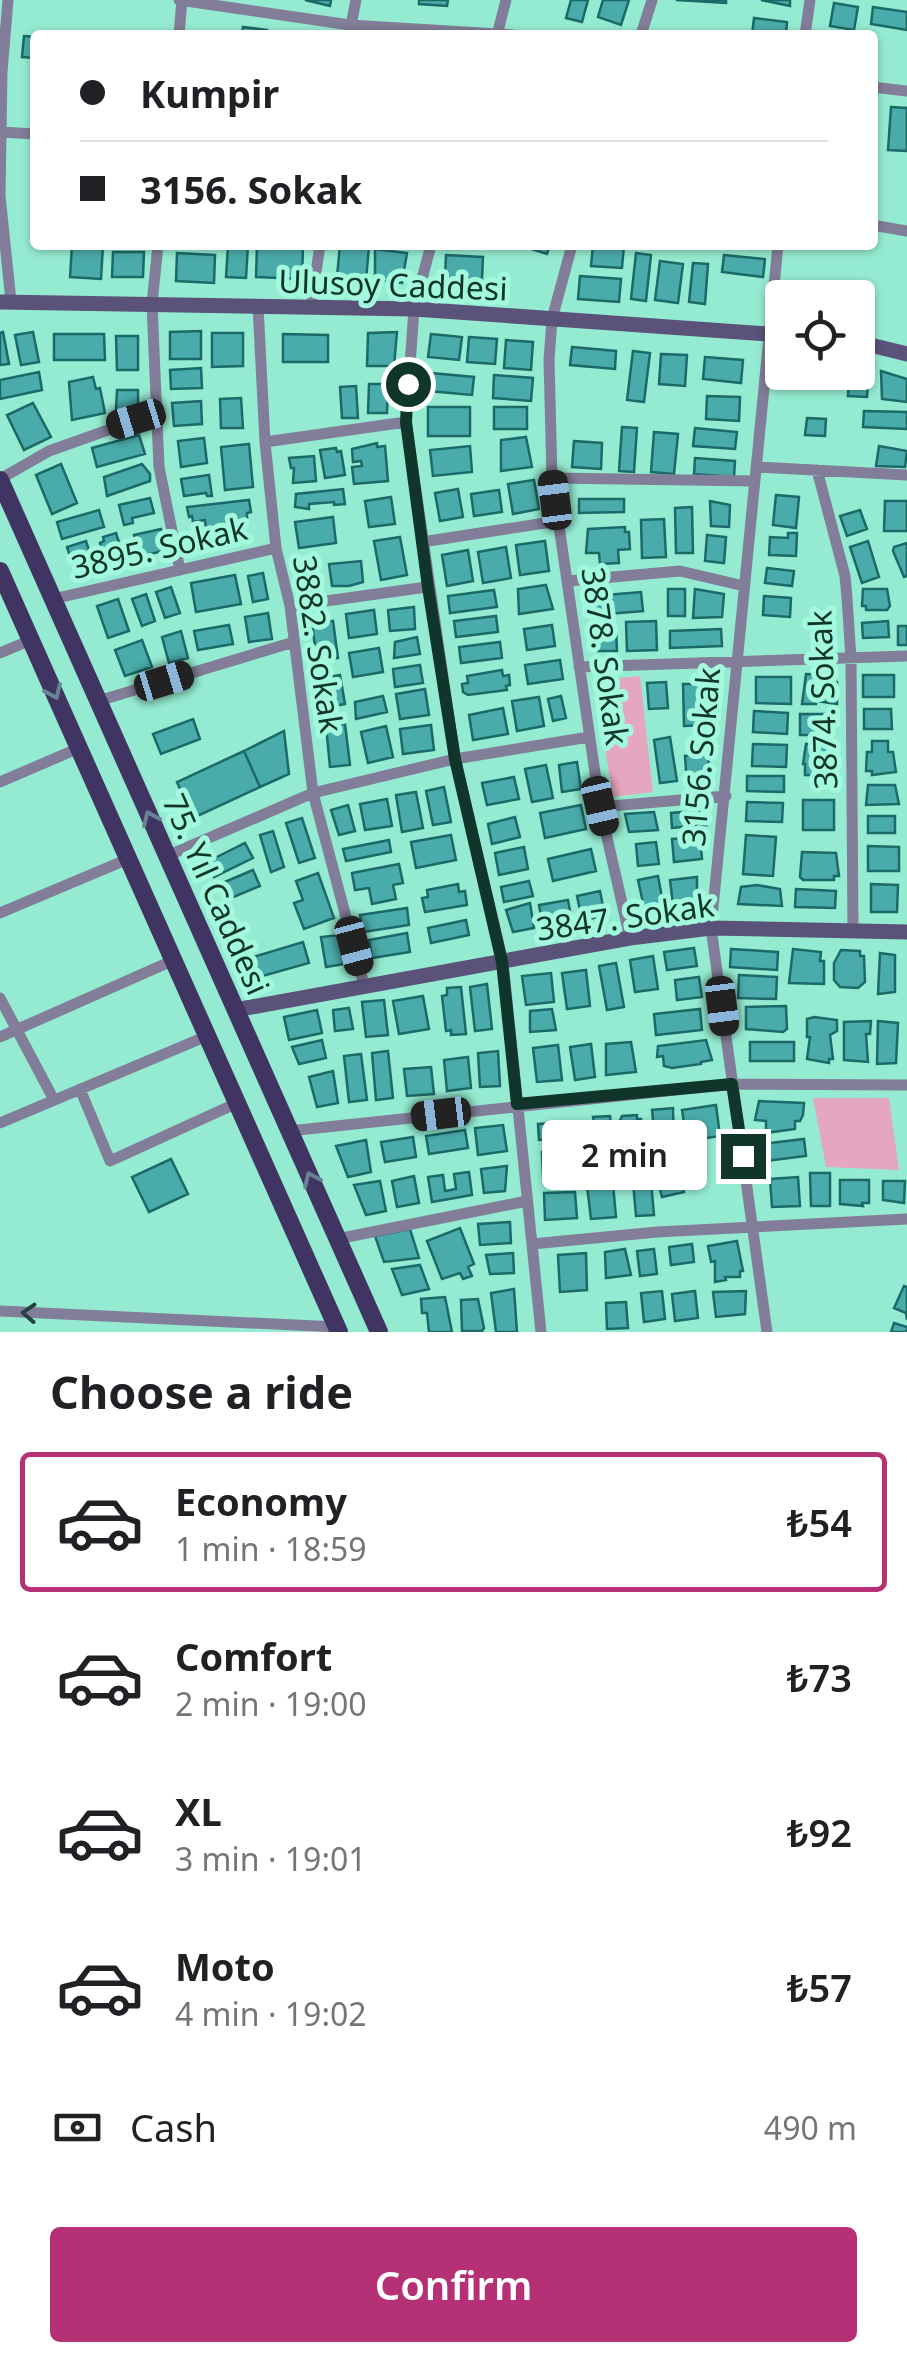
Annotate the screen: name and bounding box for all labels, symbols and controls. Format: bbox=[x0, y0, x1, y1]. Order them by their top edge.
text: Kumpir bbox=[140, 67, 279, 119]
text: 3156. Sokak bbox=[140, 163, 362, 215]
street label: Ulusoy Caddesi bbox=[278, 259, 508, 309]
map controls bbox=[765, 280, 875, 390]
button: locate bbox=[765, 280, 875, 390]
route start bbox=[386, 362, 431, 407]
car bbox=[103, 396, 169, 442]
car bbox=[536, 468, 574, 532]
street label: 3895. Sokak bbox=[67, 506, 251, 588]
street label: 3882. Sokak bbox=[284, 552, 354, 736]
street label: 3878. Sokak bbox=[572, 564, 640, 748]
street label: 3874. Sokak bbox=[797, 610, 847, 790]
car bbox=[131, 658, 197, 704]
street label: 3156. Sokak bbox=[671, 666, 729, 848]
one-way arrow bbox=[42, 682, 62, 700]
car bbox=[579, 773, 621, 839]
street label: 75. Yıl Caddesi bbox=[154, 787, 280, 1001]
one-way arrow bbox=[142, 810, 162, 828]
street label: 3847. Sokak bbox=[533, 882, 717, 950]
car bbox=[332, 913, 376, 979]
car bbox=[703, 974, 741, 1038]
car bbox=[409, 1095, 473, 1133]
callout: 2 min bbox=[543, 1121, 708, 1191]
text: 2 min bbox=[581, 1133, 668, 1176]
route end bbox=[721, 1134, 766, 1179]
one-way arrow bbox=[303, 1171, 323, 1189]
one-way arrow bbox=[21, 1302, 37, 1323]
text: Choose a ride bbox=[50, 1361, 353, 1422]
text: Economy bbox=[175, 1475, 347, 1527]
icon: car bbox=[55, 1477, 145, 1567]
text: ₺54 bbox=[787, 1496, 852, 1548]
text: 1 min · 18:59 bbox=[175, 1527, 367, 1570]
text: Comfort bbox=[175, 1630, 332, 1682]
icon: car bbox=[55, 1632, 145, 1722]
text: ₺73 bbox=[787, 1651, 852, 1703]
text: 2 min · 19:00 bbox=[175, 1682, 367, 1725]
text: XL bbox=[175, 1785, 222, 1837]
icon: car bbox=[55, 1787, 145, 1877]
text: ₺92 bbox=[787, 1806, 852, 1858]
text: 3 min · 19:01 bbox=[175, 1837, 367, 1880]
text: Moto bbox=[175, 1940, 275, 1992]
icon: car bbox=[55, 1942, 145, 2032]
text: ₺57 bbox=[787, 1961, 852, 2013]
text: 4 min · 19:02 bbox=[175, 1992, 367, 2035]
icon: cash bbox=[50, 2100, 105, 2155]
text: Cash bbox=[130, 2101, 217, 2153]
text: 490 m bbox=[764, 2106, 857, 2149]
button: Confirm bbox=[50, 2227, 857, 2342]

